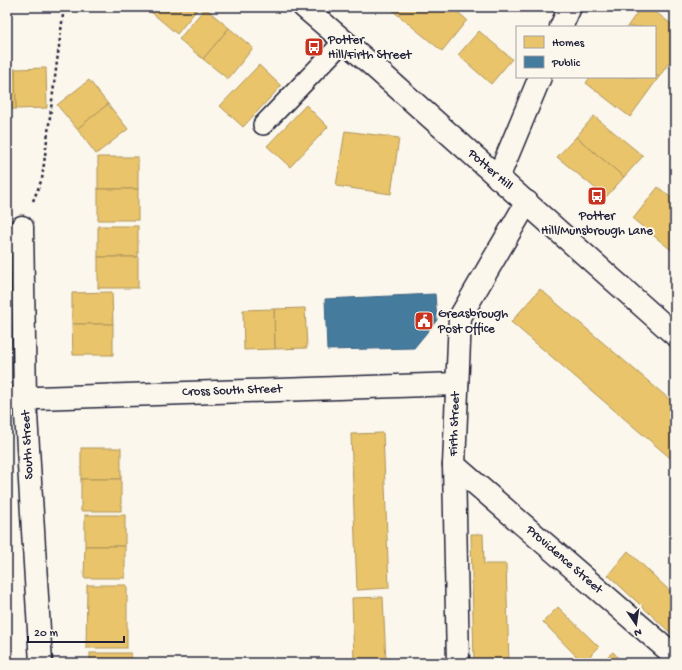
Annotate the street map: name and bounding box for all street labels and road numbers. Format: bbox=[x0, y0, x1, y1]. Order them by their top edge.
street label: Potter Hill bbox=[464, 146, 516, 194]
street label: Cross South Street bbox=[182, 382, 284, 400]
street label: Firth Street bbox=[446, 390, 464, 457]
street label: South Street bbox=[19, 409, 37, 480]
street label: Providence Street bbox=[522, 522, 607, 598]

